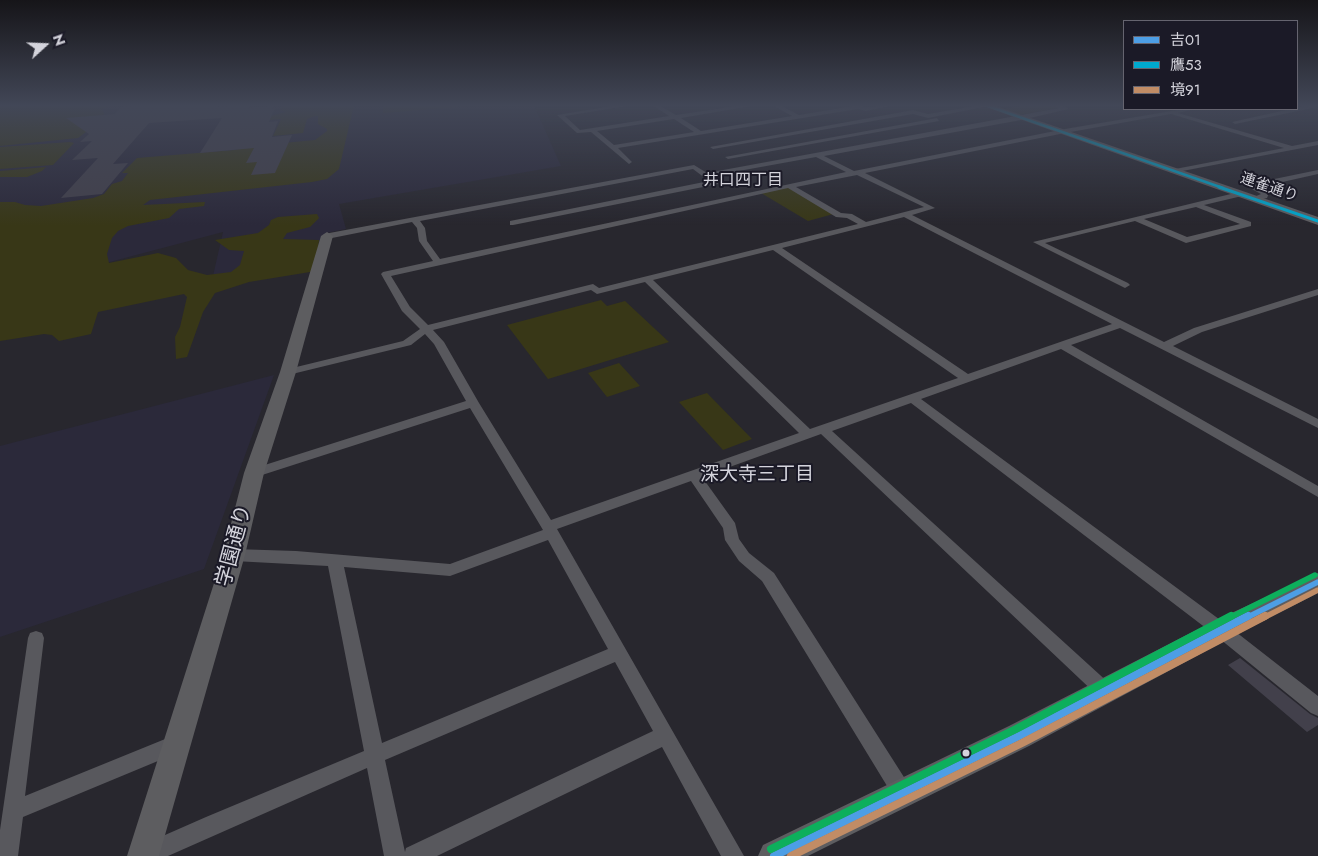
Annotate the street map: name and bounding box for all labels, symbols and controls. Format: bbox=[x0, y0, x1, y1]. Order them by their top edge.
north arrow bbox=[20, 20, 70, 70]
legend bbox=[1123, 20, 1298, 110]
text: 吉01 bbox=[1170, 29, 1201, 51]
text: N bbox=[48, 31, 70, 49]
text: 鷹53 bbox=[1170, 54, 1202, 76]
text: 境91 bbox=[1170, 79, 1200, 101]
street label: 連雀通り bbox=[1238, 170, 1300, 206]
district label: 井口四丁目 bbox=[703, 171, 783, 191]
district label: 深大寺三丁目 bbox=[700, 464, 814, 486]
street label: 学園通り bbox=[212, 502, 258, 590]
unlabelled marker bbox=[961, 748, 971, 758]

